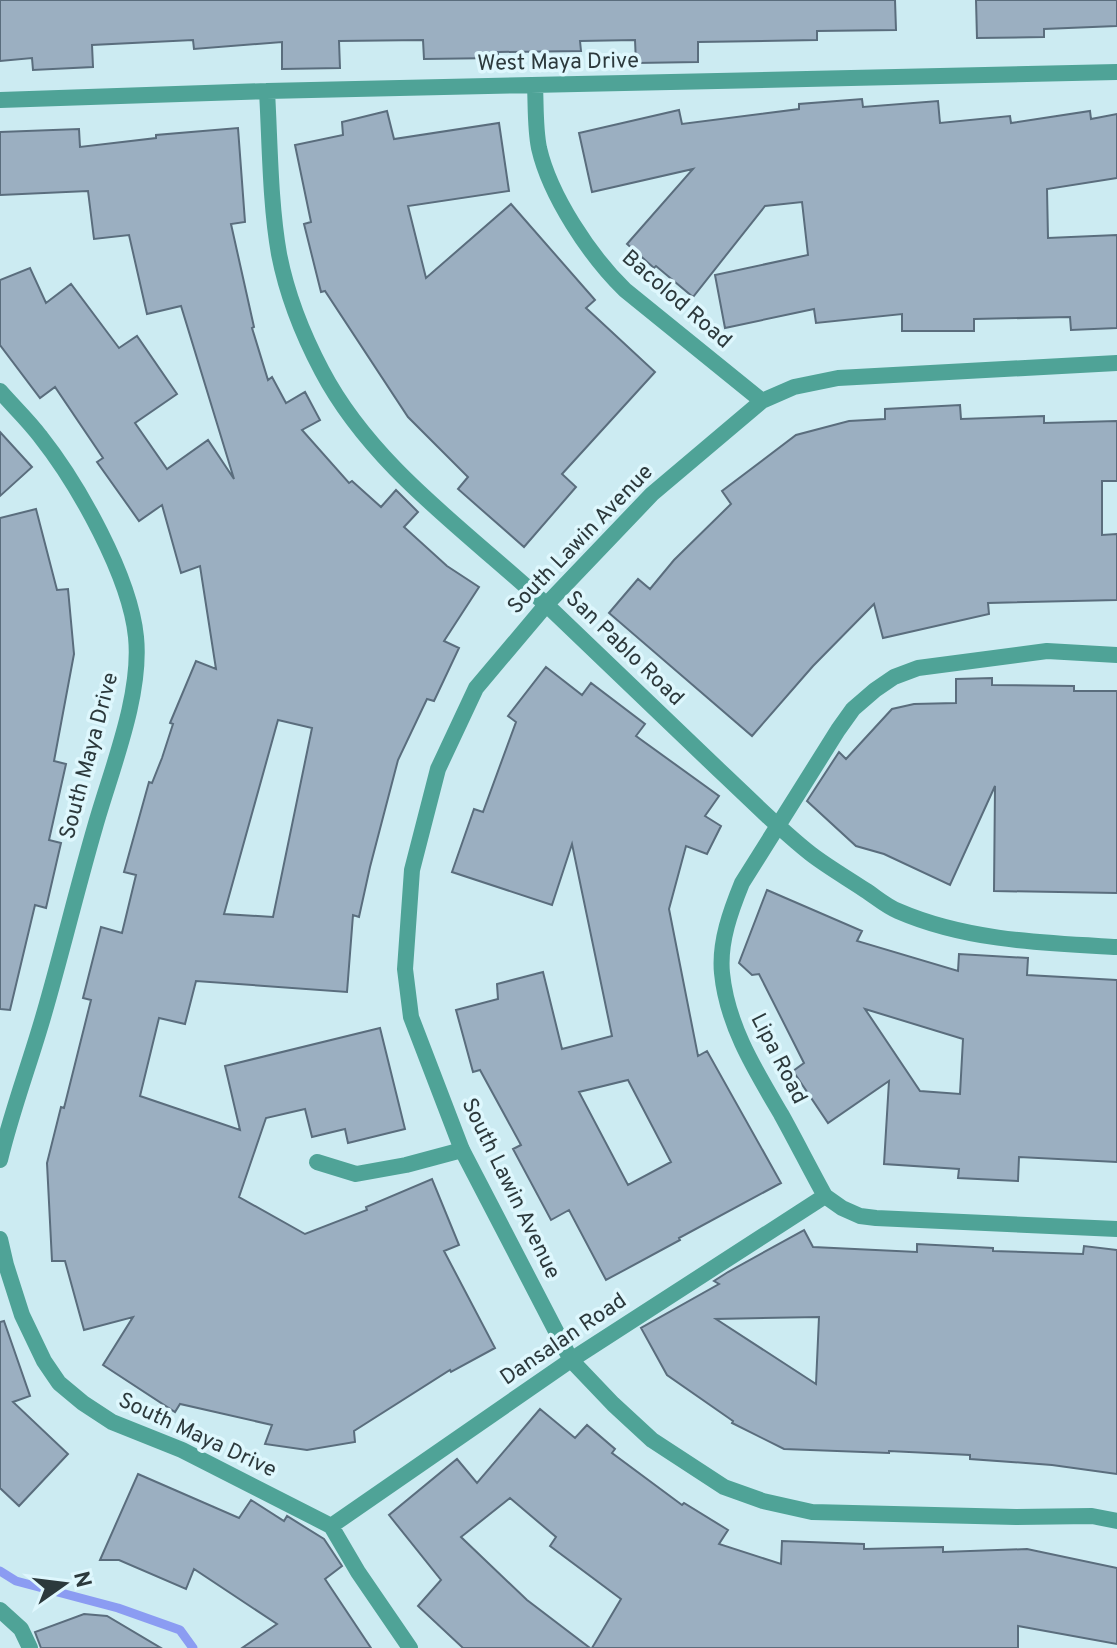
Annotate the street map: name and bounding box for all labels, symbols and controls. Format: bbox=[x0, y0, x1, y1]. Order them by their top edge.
street label: West Maya Drive bbox=[477, 48, 639, 78]
street label: Bacolod Road bbox=[616, 245, 736, 355]
street label: South Lawin Avenue bbox=[502, 459, 660, 621]
street label: San Pablo Road bbox=[559, 586, 689, 712]
street label: South Maya Drive bbox=[55, 670, 125, 842]
street label: Lipa Road bbox=[744, 1009, 812, 1109]
street label: South Lawin Avenue bbox=[454, 1094, 566, 1284]
street label: Dansalan Road bbox=[496, 1288, 632, 1392]
street label: South Maya Drive bbox=[114, 1388, 280, 1484]
north arrow bbox=[24, 1544, 104, 1624]
text: N bbox=[66, 1569, 96, 1591]

